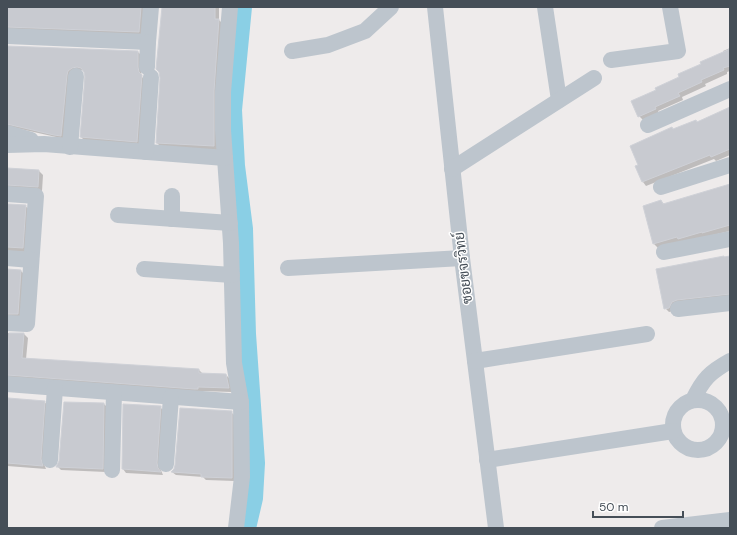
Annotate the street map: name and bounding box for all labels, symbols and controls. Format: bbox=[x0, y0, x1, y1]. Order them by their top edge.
street label: ซอยขจรวิทย์ bbox=[450, 231, 476, 305]
scale bar bbox=[593, 493, 683, 519]
text: 50 m bbox=[599, 499, 628, 515]

